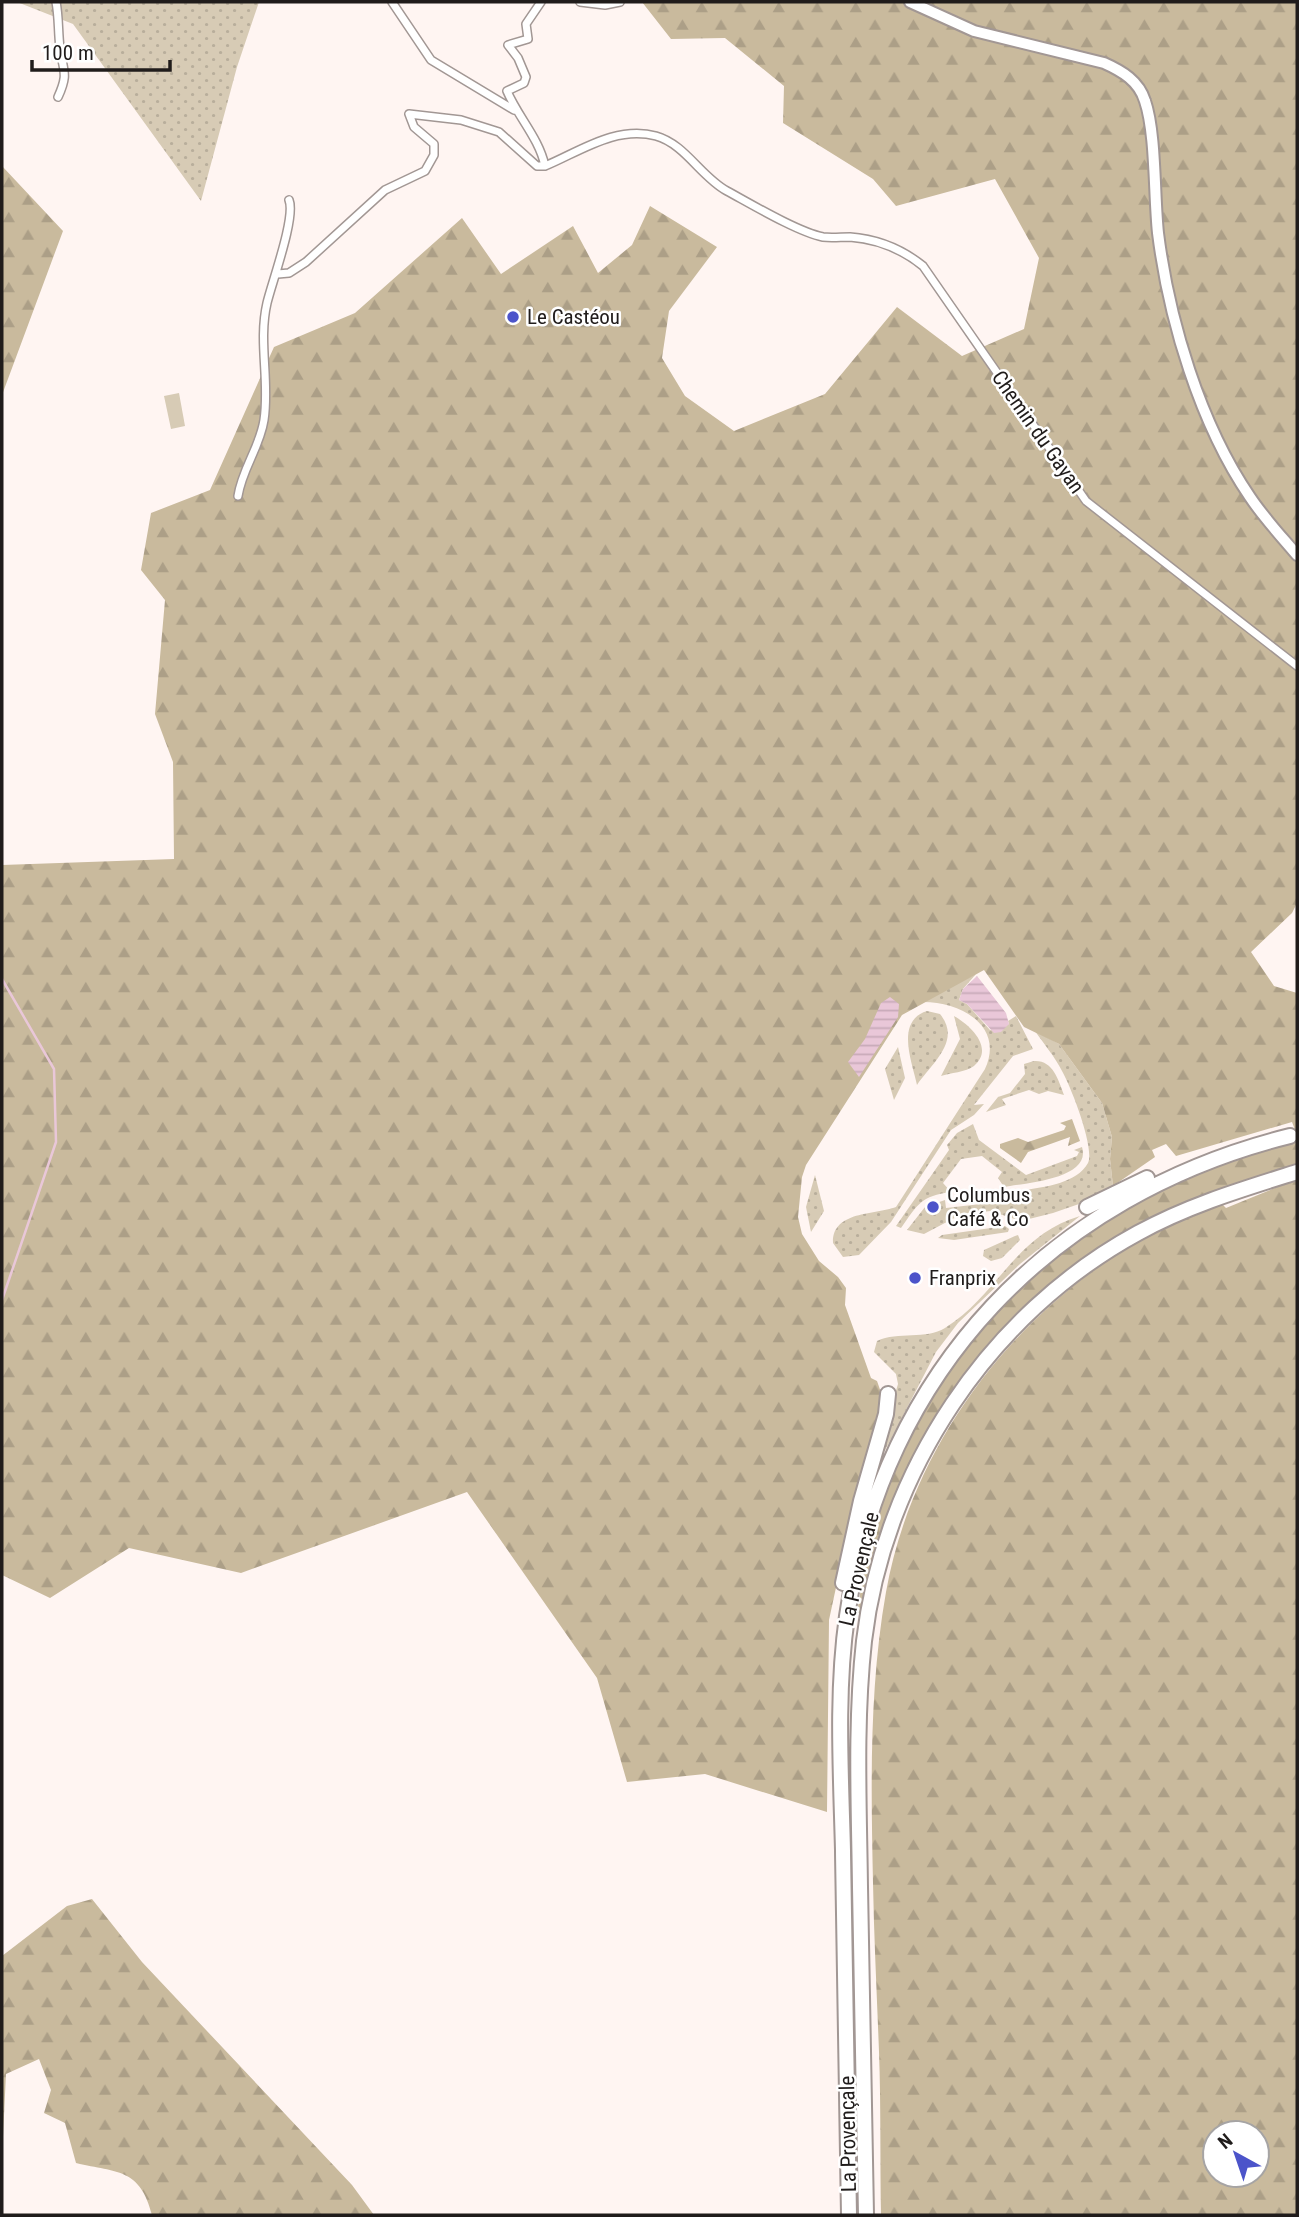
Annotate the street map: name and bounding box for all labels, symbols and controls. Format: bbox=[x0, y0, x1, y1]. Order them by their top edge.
scale bar bbox=[32, 28, 170, 72]
text: 100 m bbox=[42, 41, 94, 65]
place label: Le Castéou bbox=[527, 305, 620, 329]
marker: Le Castéou bbox=[505, 309, 521, 325]
street label: Chemin du Gayan bbox=[987, 366, 1089, 498]
place label: Columbus Café & Co bbox=[947, 1183, 1030, 1231]
marker: Columbus Café & Co bbox=[925, 1199, 941, 1215]
place label: Franprix bbox=[929, 1266, 996, 1290]
marker: Franprix bbox=[907, 1270, 923, 1286]
street label: La Provençale bbox=[834, 1509, 884, 1628]
street label: La Provençale bbox=[835, 2075, 861, 2192]
north arrow bbox=[1201, 2119, 1271, 2189]
text: N bbox=[1214, 2129, 1237, 2154]

